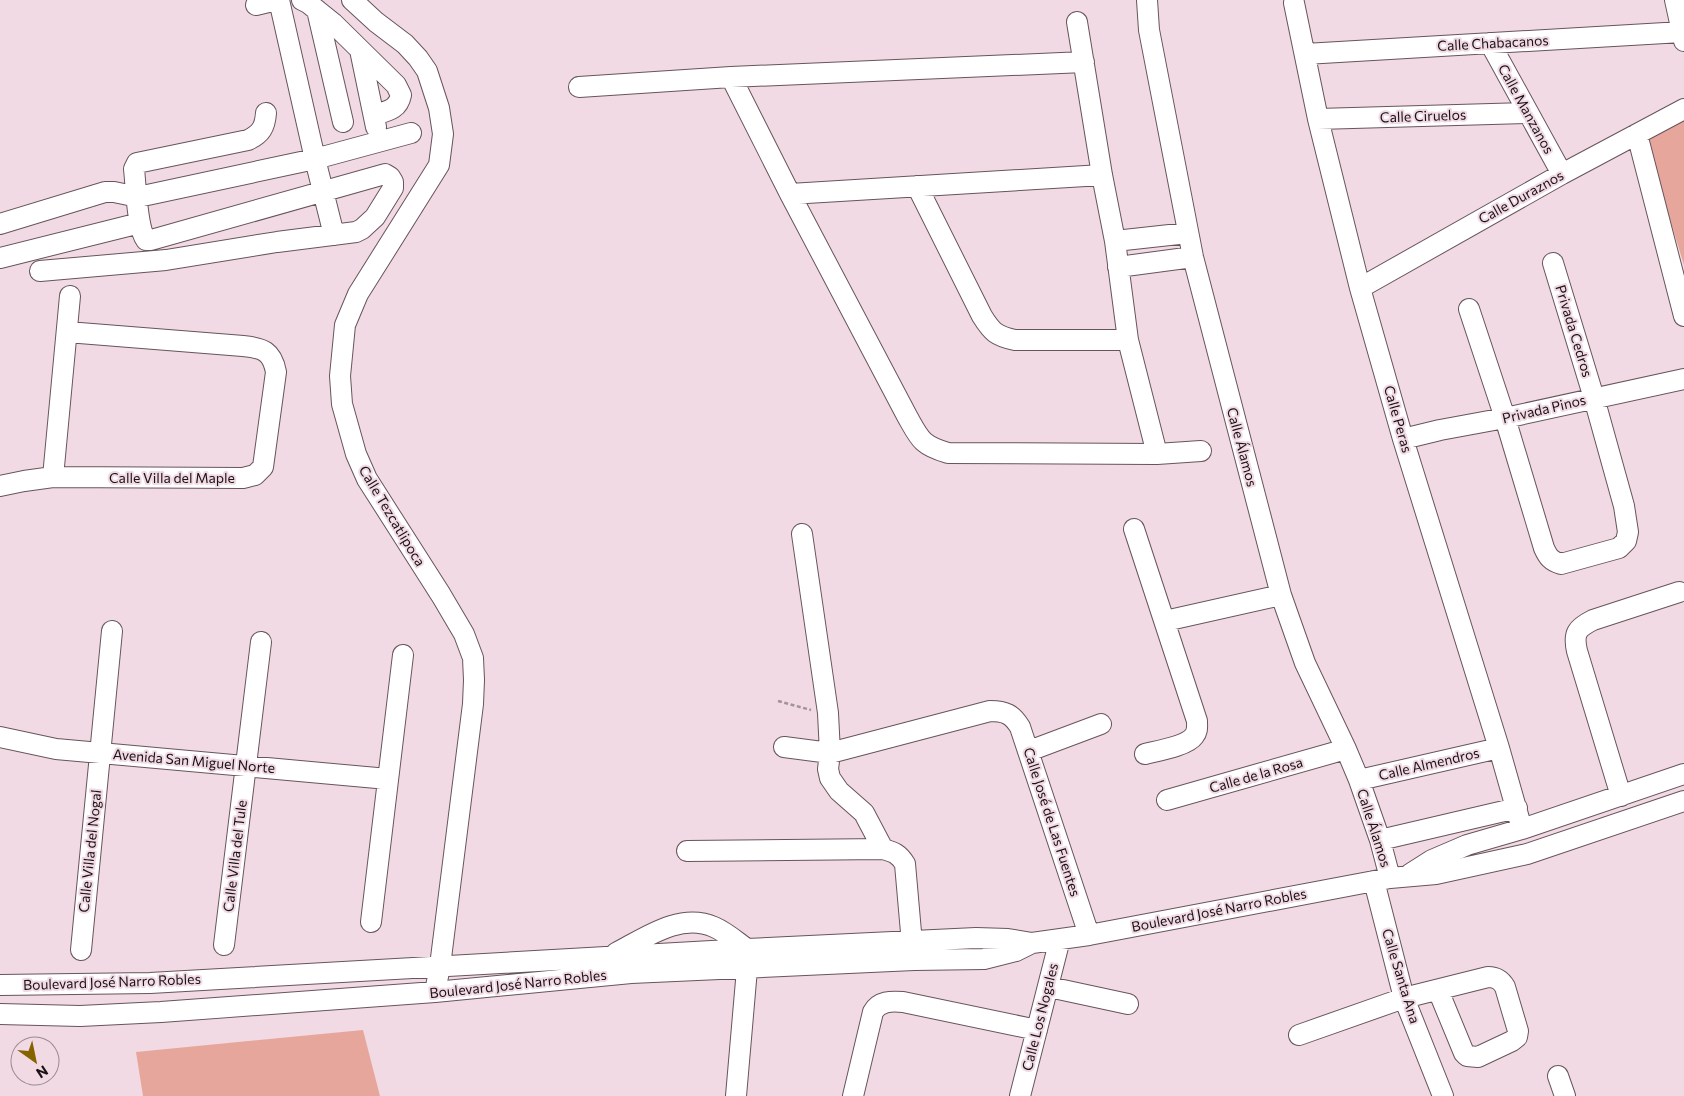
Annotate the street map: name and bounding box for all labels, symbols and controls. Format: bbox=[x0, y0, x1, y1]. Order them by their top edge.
street label: Calle Chabacanos bbox=[1437, 31, 1549, 54]
street label: Calle Manzanos bbox=[1495, 61, 1558, 156]
street label: Calle Ciruelos bbox=[1380, 106, 1466, 125]
street label: Calle Duraznos bbox=[1475, 166, 1566, 227]
street label: Privada Cedros bbox=[1552, 283, 1597, 379]
street label: Calle Peras bbox=[1381, 383, 1416, 454]
street label: Privada Pinos bbox=[1500, 391, 1587, 426]
street label: Calle Álamos bbox=[1224, 405, 1261, 488]
street label: Calle Tezcatlipoca bbox=[356, 462, 429, 569]
street label: Calle Villa del Maple bbox=[109, 469, 235, 486]
street label: Calle Almendros bbox=[1377, 744, 1481, 783]
street label: Avenida San Miguel Norte bbox=[112, 745, 276, 776]
street label: Calle José de Las Fuentes bbox=[1020, 745, 1085, 899]
street label: Calle de la Rosa bbox=[1207, 753, 1305, 796]
street label: Calle Álamos bbox=[1354, 786, 1395, 869]
street label: Calle Villa del Nogal bbox=[75, 789, 104, 913]
street label: Calle Villa del Tule bbox=[219, 799, 250, 913]
street label: Boulevard José Narro Robles bbox=[1130, 884, 1308, 935]
street label: Calle Santa Ana bbox=[1379, 926, 1424, 1025]
street label: Calle Los Nogales bbox=[1018, 961, 1061, 1073]
street label: Boulevard José Narro Robles bbox=[429, 966, 607, 1001]
street label: Boulevard José Narro Robles bbox=[23, 970, 201, 993]
north arrow bbox=[10, 1036, 60, 1086]
text: N bbox=[33, 1062, 51, 1082]

